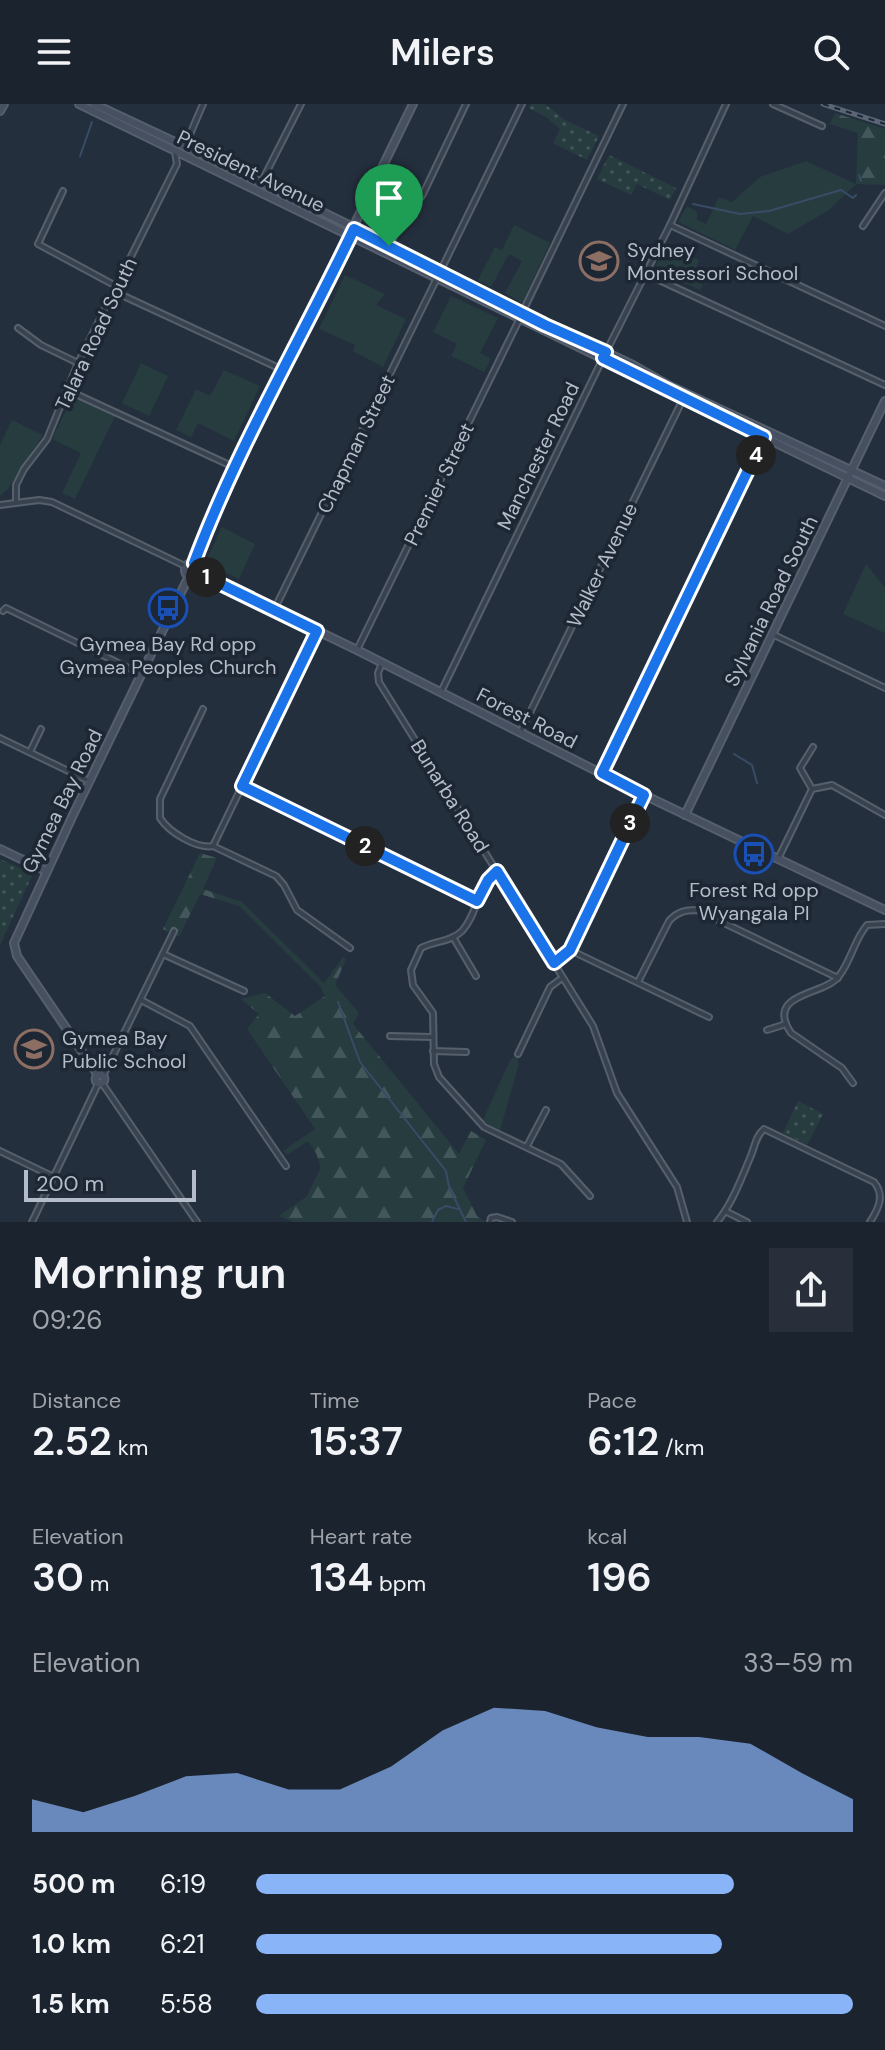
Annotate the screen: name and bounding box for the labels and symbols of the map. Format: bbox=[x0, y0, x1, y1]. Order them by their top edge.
street label: President Avenue bbox=[173, 124, 329, 218]
pin bbox=[355, 164, 423, 246]
place label: Sydney Montessori School bbox=[627, 237, 798, 286]
school or university icon: Sydney Montessori School bbox=[578, 240, 620, 282]
street label: Talara Road South bbox=[49, 253, 143, 415]
street label: Chapman Street bbox=[311, 370, 401, 518]
street label: Manchester Road bbox=[491, 378, 585, 534]
street label: Premier Street bbox=[398, 418, 480, 550]
pin: 4 bbox=[736, 435, 776, 475]
street label: Walker Avenue bbox=[561, 499, 643, 631]
street label: Sylvania Road South bbox=[718, 511, 824, 691]
pin: 1 bbox=[186, 557, 226, 597]
bus stop icon: Gymea Bay Rd opp Gymea Peoples Church bbox=[147, 587, 189, 629]
place label: Gymea Bay Rd opp Gymea Peoples Church bbox=[60, 631, 276, 680]
street label: Forest Road bbox=[472, 681, 582, 755]
street label: Gymea Bay Road bbox=[16, 725, 108, 877]
street label: Bunarba Road bbox=[405, 735, 495, 857]
pin: 3 bbox=[610, 803, 650, 843]
pin: 2 bbox=[345, 826, 385, 866]
bus stop icon: Forest Rd opp Wyangala Pl bbox=[733, 833, 775, 875]
place label: Forest Rd opp Wyangala Pl bbox=[689, 877, 819, 926]
place label: Gymea Bay Public School bbox=[62, 1025, 186, 1074]
school or university icon: Gymea Bay Public School bbox=[13, 1028, 55, 1070]
scale bar bbox=[24, 1166, 196, 1202]

